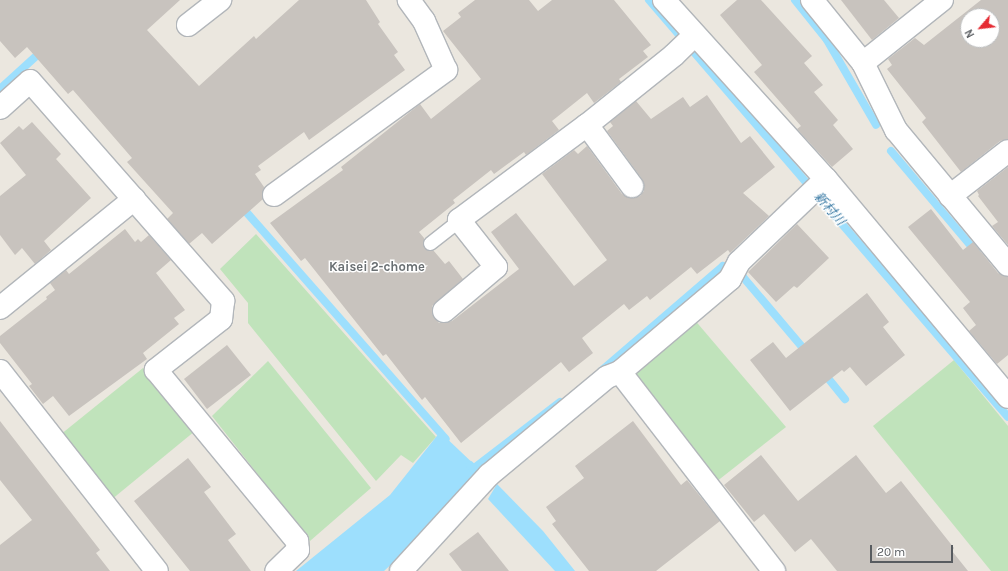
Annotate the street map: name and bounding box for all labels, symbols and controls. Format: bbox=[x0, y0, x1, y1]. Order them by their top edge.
north arrow bbox=[960, 8, 1000, 48]
text: N bbox=[962, 27, 977, 40]
water label: 新村川 bbox=[810, 189, 848, 229]
district label: Kaisei 2-chome bbox=[329, 259, 425, 275]
scale bar bbox=[872, 537, 955, 563]
text: 20 m bbox=[877, 545, 905, 559]

